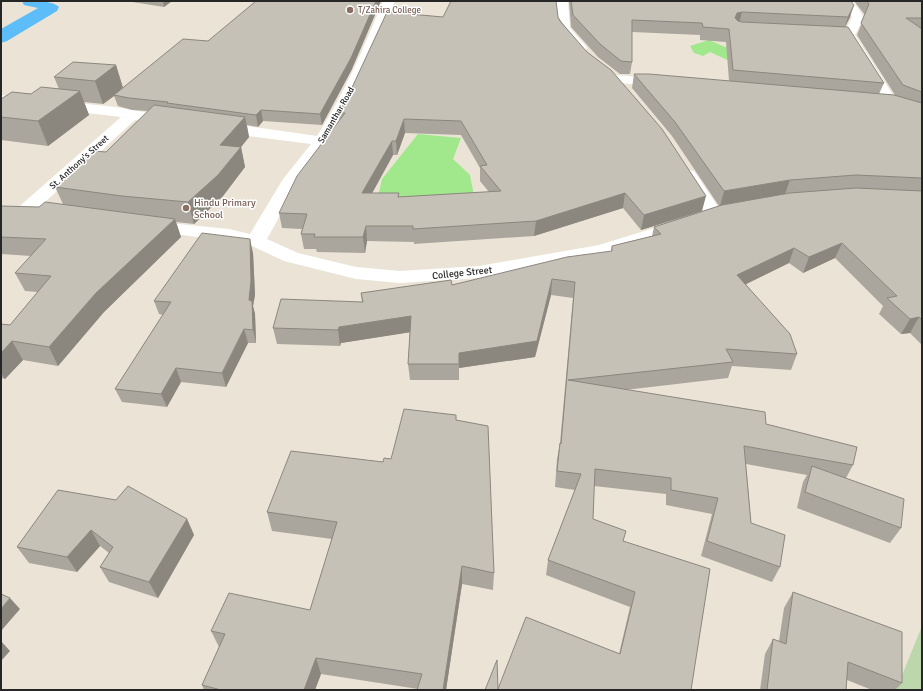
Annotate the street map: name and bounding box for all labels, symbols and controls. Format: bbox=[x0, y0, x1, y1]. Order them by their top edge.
marker: T/Zahira College bbox=[345, 5, 355, 15]
place label: T/Zahira College bbox=[358, 5, 422, 16]
street label: Samanthar Road bbox=[316, 85, 357, 145]
street label: St. Anthony's Street bbox=[47, 133, 111, 192]
place label: Hindu Primary School bbox=[194, 197, 256, 221]
marker: Hindu Primary School bbox=[181, 203, 191, 213]
street label: College Street bbox=[431, 264, 493, 282]

